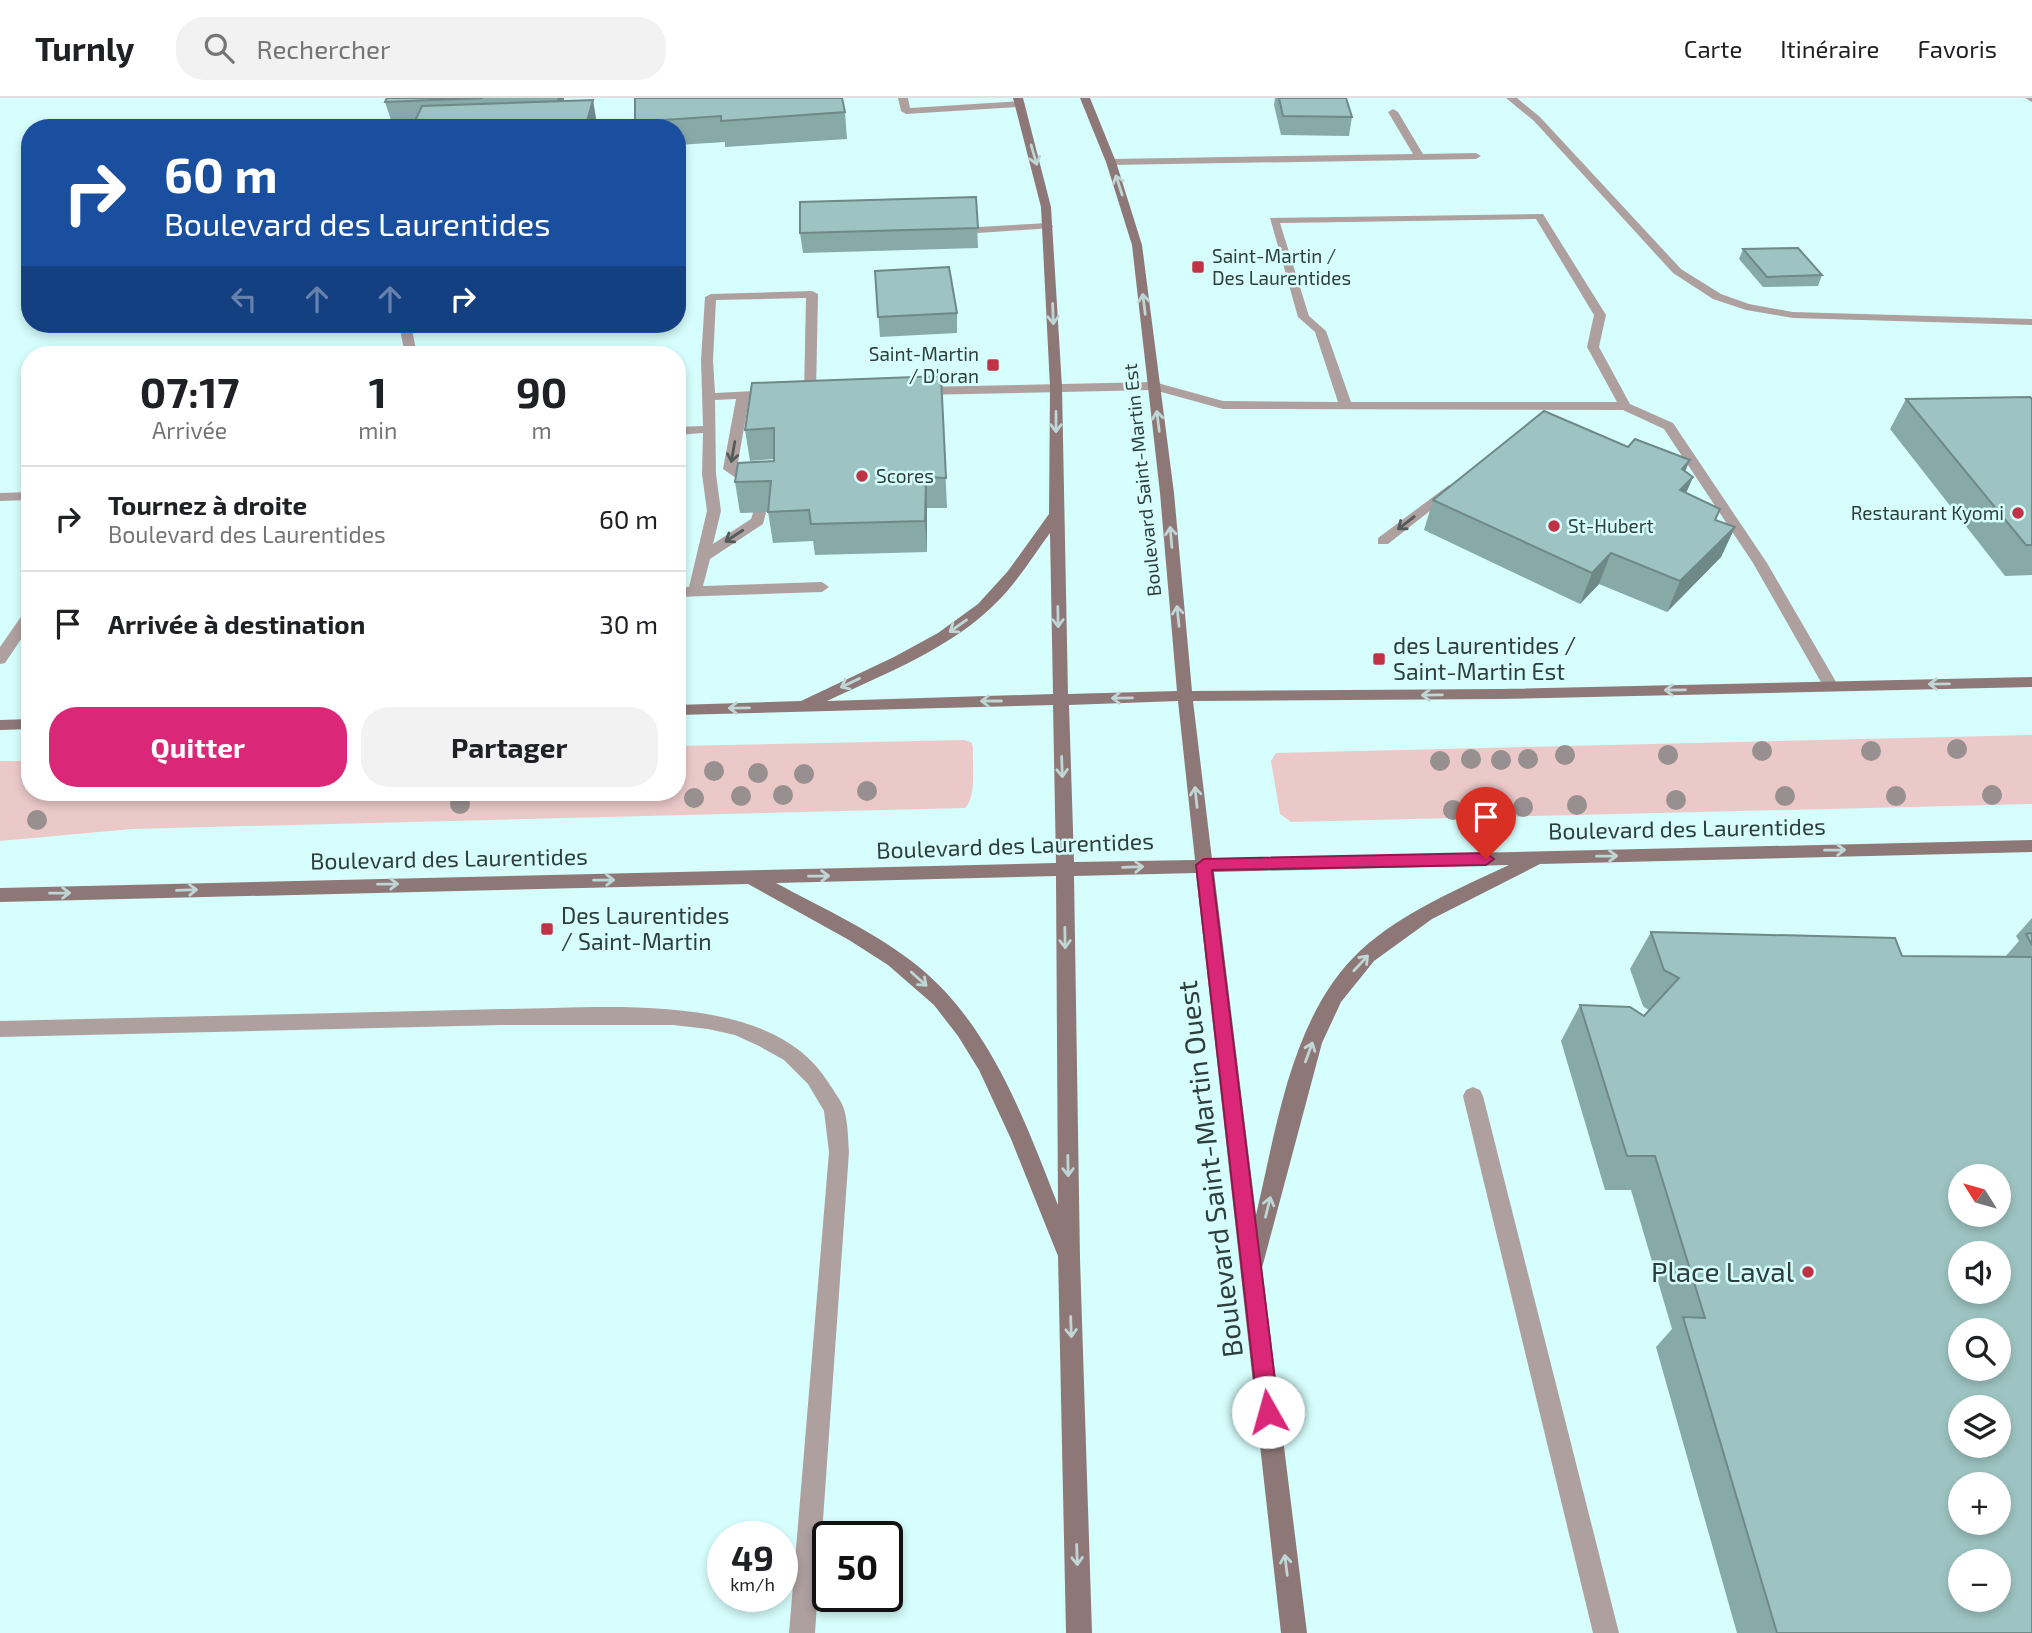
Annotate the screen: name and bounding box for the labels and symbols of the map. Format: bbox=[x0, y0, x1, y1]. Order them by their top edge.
one-way arrow bbox=[1029, 144, 1042, 166]
one-way arrow bbox=[1112, 175, 1124, 197]
place label: Saint-Martin / Des Laurentides bbox=[1212, 244, 1351, 289]
marker: Saint-Martin / Des Laurentides bbox=[1190, 259, 1206, 275]
one-way arrow bbox=[1137, 293, 1150, 316]
one-way arrow bbox=[1046, 303, 1059, 326]
place label: Saint-Martin / D'oran bbox=[869, 342, 979, 387]
marker: Saint-Martin / D'oran bbox=[985, 357, 1001, 373]
street label: Boulevard Saint-Martin Est bbox=[1118, 362, 1165, 598]
one-way arrow bbox=[1049, 410, 1063, 433]
one-way arrow bbox=[1151, 410, 1164, 433]
one-way arrow bbox=[726, 440, 739, 463]
place label: Scores bbox=[876, 464, 934, 487]
marker: Scores bbox=[854, 468, 870, 484]
place label: Restaurant Kyomi bbox=[1851, 501, 2004, 524]
marker: Restaurant Kyomi bbox=[2010, 505, 2026, 521]
place label: St-Hubert bbox=[1568, 514, 1654, 537]
one-way arrow bbox=[1398, 515, 1416, 530]
marker: St-Hubert bbox=[1546, 518, 1562, 534]
one-way arrow bbox=[1164, 526, 1177, 548]
one-way arrow bbox=[725, 529, 745, 543]
one-way arrow bbox=[1051, 605, 1065, 628]
one-way arrow bbox=[1172, 605, 1185, 628]
one-way arrow bbox=[949, 619, 968, 633]
place label: des Laurentides / Saint-Martin Est bbox=[1393, 631, 1576, 685]
marker: des Laurentides / Saint-Martin Est bbox=[1371, 651, 1387, 667]
one-way arrow bbox=[840, 677, 861, 691]
one-way arrow bbox=[1928, 678, 1951, 691]
one-way arrow bbox=[1664, 683, 1687, 697]
one-way arrow bbox=[1421, 688, 1444, 702]
one-way arrow bbox=[1111, 691, 1134, 704]
one-way arrow bbox=[980, 694, 1003, 708]
one-way arrow bbox=[728, 702, 751, 715]
one-way arrow bbox=[1055, 756, 1068, 779]
one-way arrow bbox=[1190, 786, 1203, 809]
pin bbox=[1456, 787, 1516, 859]
street label: Boulevard des Laurentides bbox=[1548, 812, 1826, 844]
street label: Boulevard des Laurentides bbox=[876, 826, 1154, 864]
street label: Boulevard des Laurentides bbox=[310, 842, 588, 874]
one-way arrow bbox=[1823, 844, 1846, 857]
one-way arrow bbox=[1596, 849, 1619, 863]
one-way arrow bbox=[1121, 861, 1144, 874]
one-way arrow bbox=[807, 869, 830, 883]
one-way arrow bbox=[592, 873, 615, 887]
one-way arrow bbox=[376, 878, 399, 891]
one-way arrow bbox=[176, 883, 199, 896]
one-way arrow bbox=[48, 886, 71, 900]
place label: Des Laurentides / Saint-Martin bbox=[561, 901, 729, 955]
marker: Des Laurentides / Saint-Martin bbox=[539, 921, 555, 937]
one-way arrow bbox=[1058, 926, 1072, 949]
one-way arrow bbox=[1352, 955, 1369, 972]
one-way arrow bbox=[909, 971, 927, 987]
street label: Boulevard Saint-Martin Ouest bbox=[1169, 979, 1249, 1359]
one-way arrow bbox=[1303, 1041, 1316, 1063]
one-way arrow bbox=[1061, 1154, 1075, 1177]
north arrow bbox=[1948, 1164, 2011, 1227]
one-way arrow bbox=[1262, 1196, 1275, 1219]
place label: Place Laval bbox=[1651, 1254, 1795, 1288]
marker: Place Laval bbox=[1800, 1264, 1816, 1280]
one-way arrow bbox=[1064, 1316, 1077, 1339]
position arrow bbox=[1231, 1375, 1305, 1449]
speed limit sign: 50 bbox=[812, 1521, 903, 1612]
one-way arrow bbox=[1070, 1543, 1084, 1566]
one-way arrow bbox=[1280, 1554, 1293, 1577]

